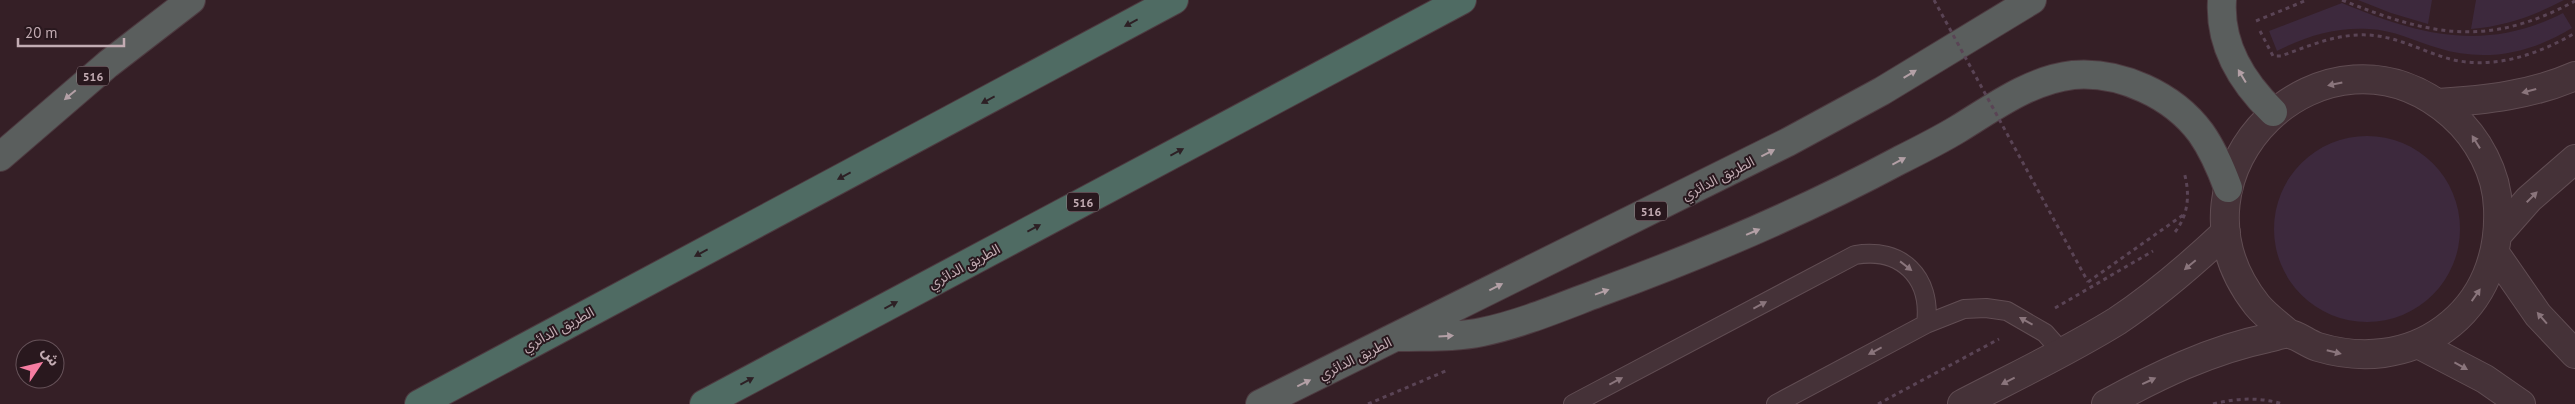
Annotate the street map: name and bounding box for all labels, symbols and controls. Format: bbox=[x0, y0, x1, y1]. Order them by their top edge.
scale bar bbox=[18, 15, 124, 47]
one-way arrow bbox=[1124, 19, 1138, 27]
text: 20 m bbox=[25, 23, 58, 42]
road number: 516 bbox=[77, 66, 109, 85]
one-way arrow bbox=[1903, 69, 1916, 78]
one-way arrow bbox=[2237, 69, 2247, 82]
one-way arrow bbox=[2328, 80, 2343, 88]
one-way arrow bbox=[2521, 88, 2536, 96]
one-way arrow bbox=[65, 89, 77, 101]
one-way arrow bbox=[980, 96, 995, 104]
one-way arrow bbox=[2471, 136, 2480, 149]
one-way arrow bbox=[1170, 148, 1185, 156]
one-way arrow bbox=[1760, 149, 1775, 157]
street label: الطريق الدائري bbox=[1679, 152, 1758, 206]
one-way arrow bbox=[1892, 157, 1906, 165]
one-way arrow bbox=[838, 172, 851, 181]
one-way arrow bbox=[2525, 191, 2537, 203]
road number: 516 bbox=[1067, 192, 1099, 212]
road number: 516 bbox=[1635, 202, 1667, 220]
one-way arrow bbox=[1027, 224, 1041, 232]
one-way arrow bbox=[1746, 227, 1760, 235]
street label: الطريق الدائري bbox=[925, 240, 1004, 294]
one-way arrow bbox=[694, 249, 708, 257]
one-way arrow bbox=[2185, 259, 2197, 271]
one-way arrow bbox=[1899, 261, 1912, 272]
one-way arrow bbox=[1489, 283, 1504, 291]
one-way arrow bbox=[1595, 288, 1610, 296]
one-way arrow bbox=[2471, 288, 2481, 302]
one-way arrow bbox=[883, 301, 898, 309]
one-way arrow bbox=[1753, 301, 1766, 310]
street label: الطريق الدائري bbox=[519, 303, 598, 357]
one-way arrow bbox=[2536, 312, 2547, 325]
one-way arrow bbox=[2018, 317, 2033, 325]
one-way arrow bbox=[1438, 332, 1454, 340]
street label: الطريق الدائري bbox=[1316, 333, 1395, 385]
north arrow bbox=[15, 339, 65, 389]
text: ش bbox=[38, 344, 64, 370]
one-way arrow bbox=[1868, 347, 1883, 355]
one-way arrow bbox=[2327, 348, 2342, 356]
one-way arrow bbox=[2455, 361, 2468, 370]
one-way arrow bbox=[740, 377, 754, 385]
one-way arrow bbox=[1609, 377, 1623, 385]
one-way arrow bbox=[2000, 377, 2015, 385]
one-way arrow bbox=[2142, 377, 2156, 385]
one-way arrow bbox=[1297, 379, 1311, 387]

